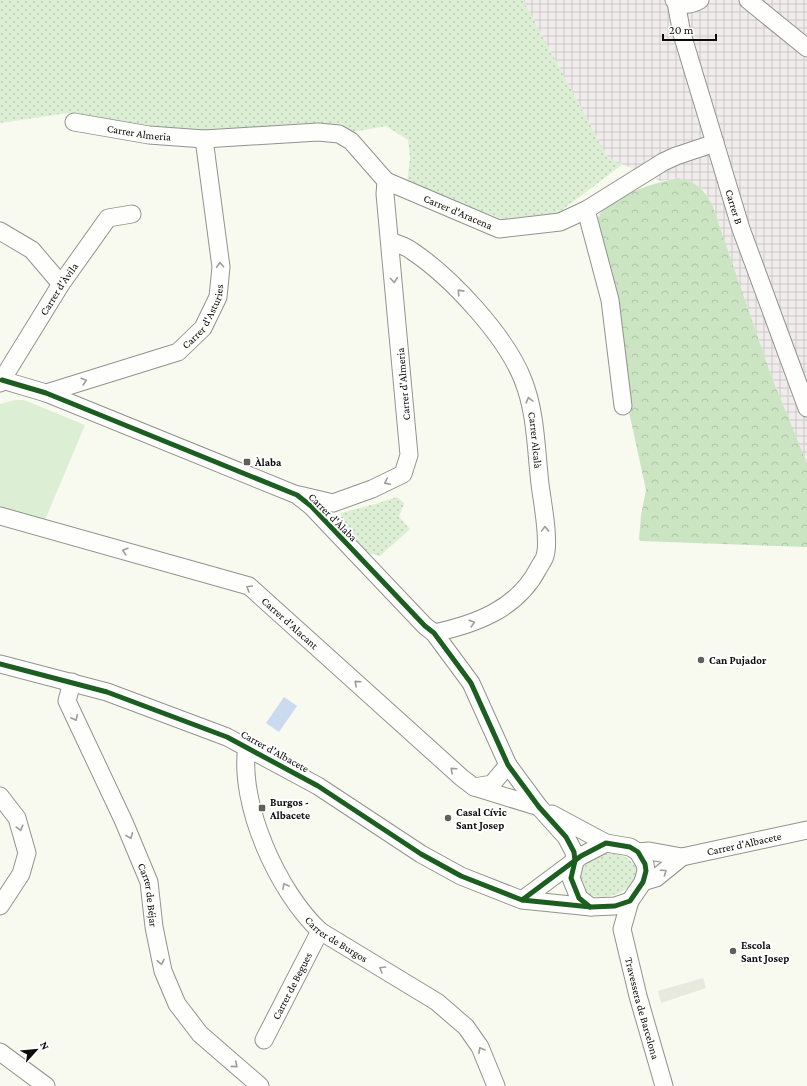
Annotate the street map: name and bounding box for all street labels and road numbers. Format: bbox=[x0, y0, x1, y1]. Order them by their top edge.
street label: Carrer Almeria bbox=[106, 122, 172, 143]
street label: Carrer B bbox=[723, 188, 745, 226]
street label: Carrer d'Aracena bbox=[422, 192, 494, 232]
street label: Carrer d'Àvila bbox=[37, 260, 80, 317]
street label: Carrer d'Asturies bbox=[179, 284, 225, 351]
street label: Carrer d'Almeria bbox=[394, 347, 412, 421]
street label: Carrer Alcalà bbox=[526, 411, 544, 469]
street label: Carrer d'Àlaba bbox=[306, 490, 360, 544]
street label: Carrer d'Alacant bbox=[259, 595, 321, 652]
street label: Carrer d'Albacete bbox=[239, 727, 311, 775]
street label: Carrer d'Albacete bbox=[706, 830, 783, 857]
street label: Carrer de Béjar bbox=[136, 861, 160, 928]
street label: Carrer de Burgos bbox=[303, 914, 370, 965]
street label: Carrer de Begues bbox=[270, 950, 314, 1021]
street label: Travessera de Barcelona bbox=[623, 956, 662, 1061]

